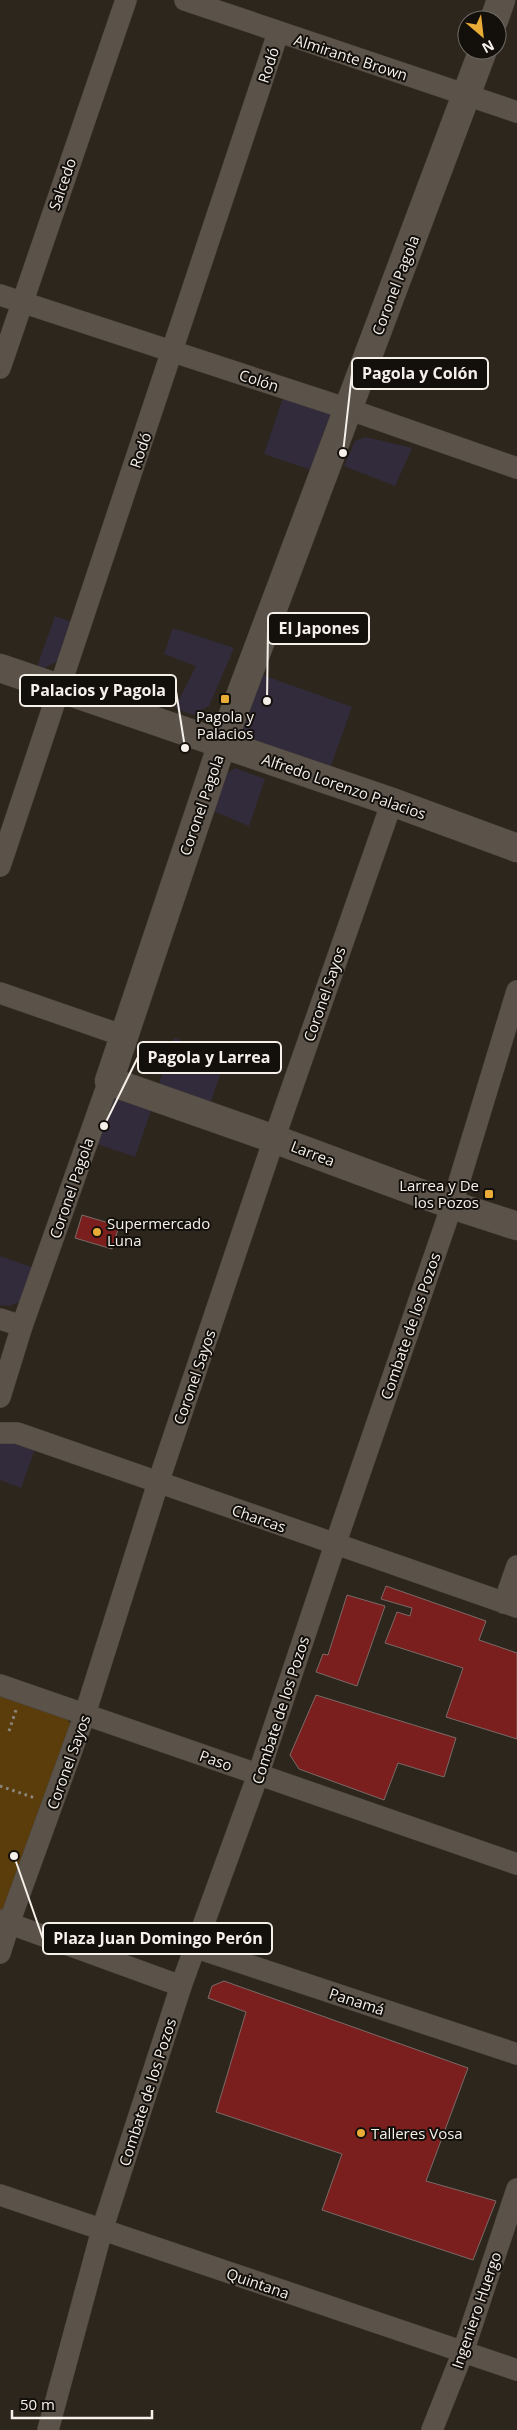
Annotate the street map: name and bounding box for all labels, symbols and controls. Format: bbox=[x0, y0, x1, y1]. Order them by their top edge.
north arrow bbox=[457, 10, 507, 60]
street label: Almirante Brown bbox=[292, 29, 410, 85]
text: N bbox=[479, 36, 498, 58]
street label: Rodó bbox=[253, 45, 283, 85]
street label: Salcedo bbox=[44, 155, 80, 213]
street label: Coronel Pagola bbox=[367, 232, 423, 338]
callout: Pagola y Colón bbox=[352, 358, 488, 389]
text: Pagola y Colón bbox=[362, 362, 478, 384]
street label: Colón bbox=[237, 364, 281, 396]
street label: Rodó bbox=[125, 429, 155, 471]
callout: El Japones bbox=[268, 613, 369, 644]
text: El Japones bbox=[279, 617, 360, 639]
callout: Palacios y Pagola bbox=[20, 675, 176, 706]
text: Palacios y Pagola bbox=[30, 679, 166, 701]
marker: Pagola y Palacios bbox=[219, 693, 231, 705]
place label: Pagola y Palacios bbox=[196, 706, 255, 743]
street label: Alfredo Lorenzo Palacios bbox=[259, 749, 429, 823]
street label: Coronel Pagola bbox=[174, 752, 228, 858]
street label: Coronel Sayos bbox=[298, 944, 350, 1044]
callout: Pagola y Larrea bbox=[138, 1042, 281, 1073]
text: Pagola y Larrea bbox=[148, 1046, 270, 1068]
street label: Coronel Pagola bbox=[44, 1135, 98, 1241]
street label: Larrea bbox=[288, 1136, 338, 1170]
place label: Larrea y De los Pozos bbox=[399, 1175, 479, 1212]
marker: Larrea y De los Pozos bbox=[483, 1188, 495, 1200]
place label: Supermercado Luna bbox=[107, 1213, 210, 1250]
marker: Supermercado Luna bbox=[91, 1226, 103, 1238]
street label: Combate de los Pozos bbox=[375, 1250, 445, 1402]
street label: Coronel Sayos bbox=[168, 1327, 220, 1427]
street label: Charcas bbox=[229, 1499, 289, 1537]
street label: Combate de los Pozos bbox=[247, 1634, 313, 1786]
street label: Coronel Sayos bbox=[42, 1712, 94, 1812]
street label: Paso bbox=[197, 1745, 235, 1775]
callout: Plaza Juan Domingo Perón bbox=[43, 1923, 272, 1954]
text: Plaza Juan Domingo Perón bbox=[53, 1927, 263, 1949]
street label: Panamá bbox=[327, 1983, 387, 2019]
street label: Combate de los Pozos bbox=[114, 2016, 180, 2168]
place label: Talleres Vosa bbox=[371, 2123, 463, 2143]
marker: Talleres Vosa bbox=[355, 2127, 367, 2139]
street label: Ingeniero Huergo bbox=[447, 2249, 505, 2371]
street label: Quintana bbox=[224, 2263, 292, 2303]
scale bar bbox=[12, 2388, 152, 2420]
text: 50 m bbox=[20, 2394, 55, 2414]

